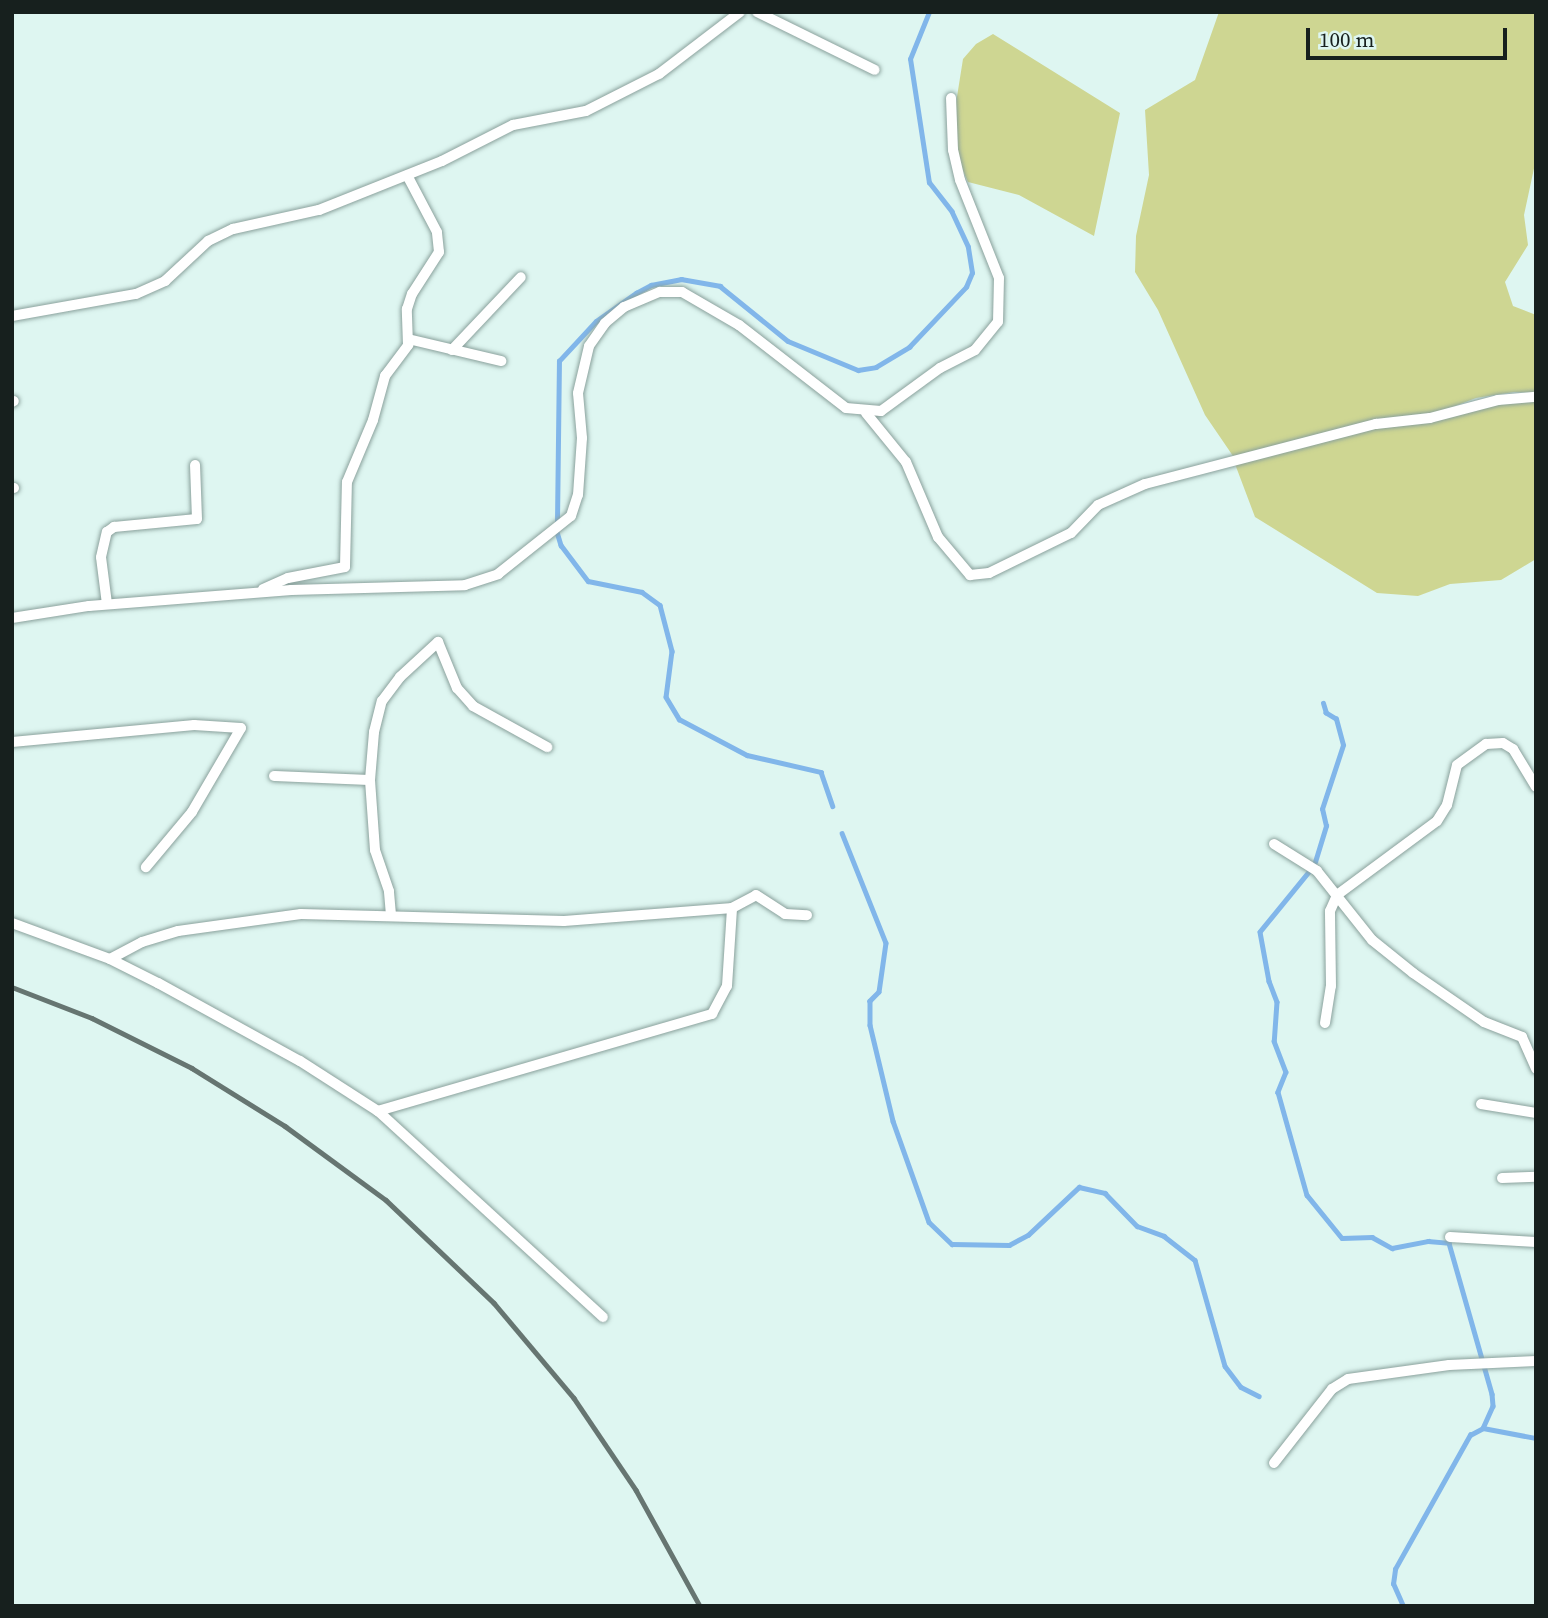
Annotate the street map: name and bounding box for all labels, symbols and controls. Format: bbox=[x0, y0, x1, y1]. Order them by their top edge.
scale bar bbox=[1310, 14, 1511, 58]
text: 100 m bbox=[1319, 25, 1374, 54]

